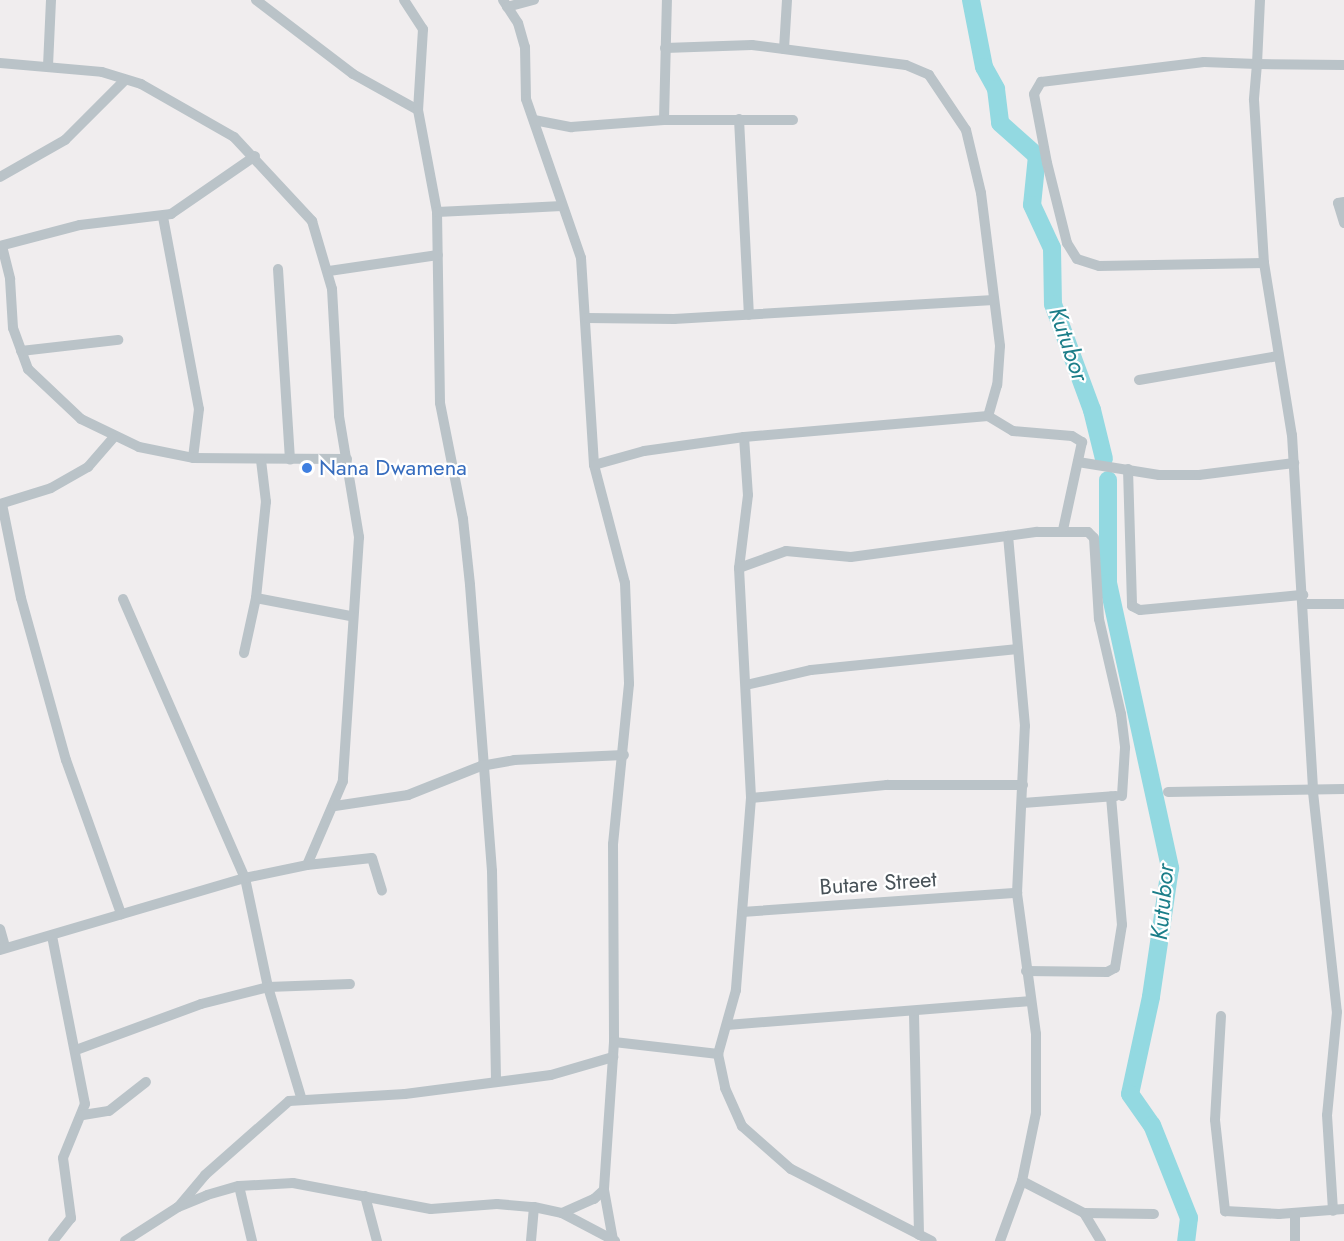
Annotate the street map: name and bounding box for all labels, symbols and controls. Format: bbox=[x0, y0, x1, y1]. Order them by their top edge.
water label: Kutubor bbox=[1043, 303, 1095, 385]
place label: Nana Dwamena bbox=[319, 455, 467, 481]
marker: Nana Dwamena bbox=[300, 461, 314, 475]
water label: Kutubor bbox=[1144, 863, 1180, 941]
street label: Butare Street bbox=[819, 866, 937, 900]

